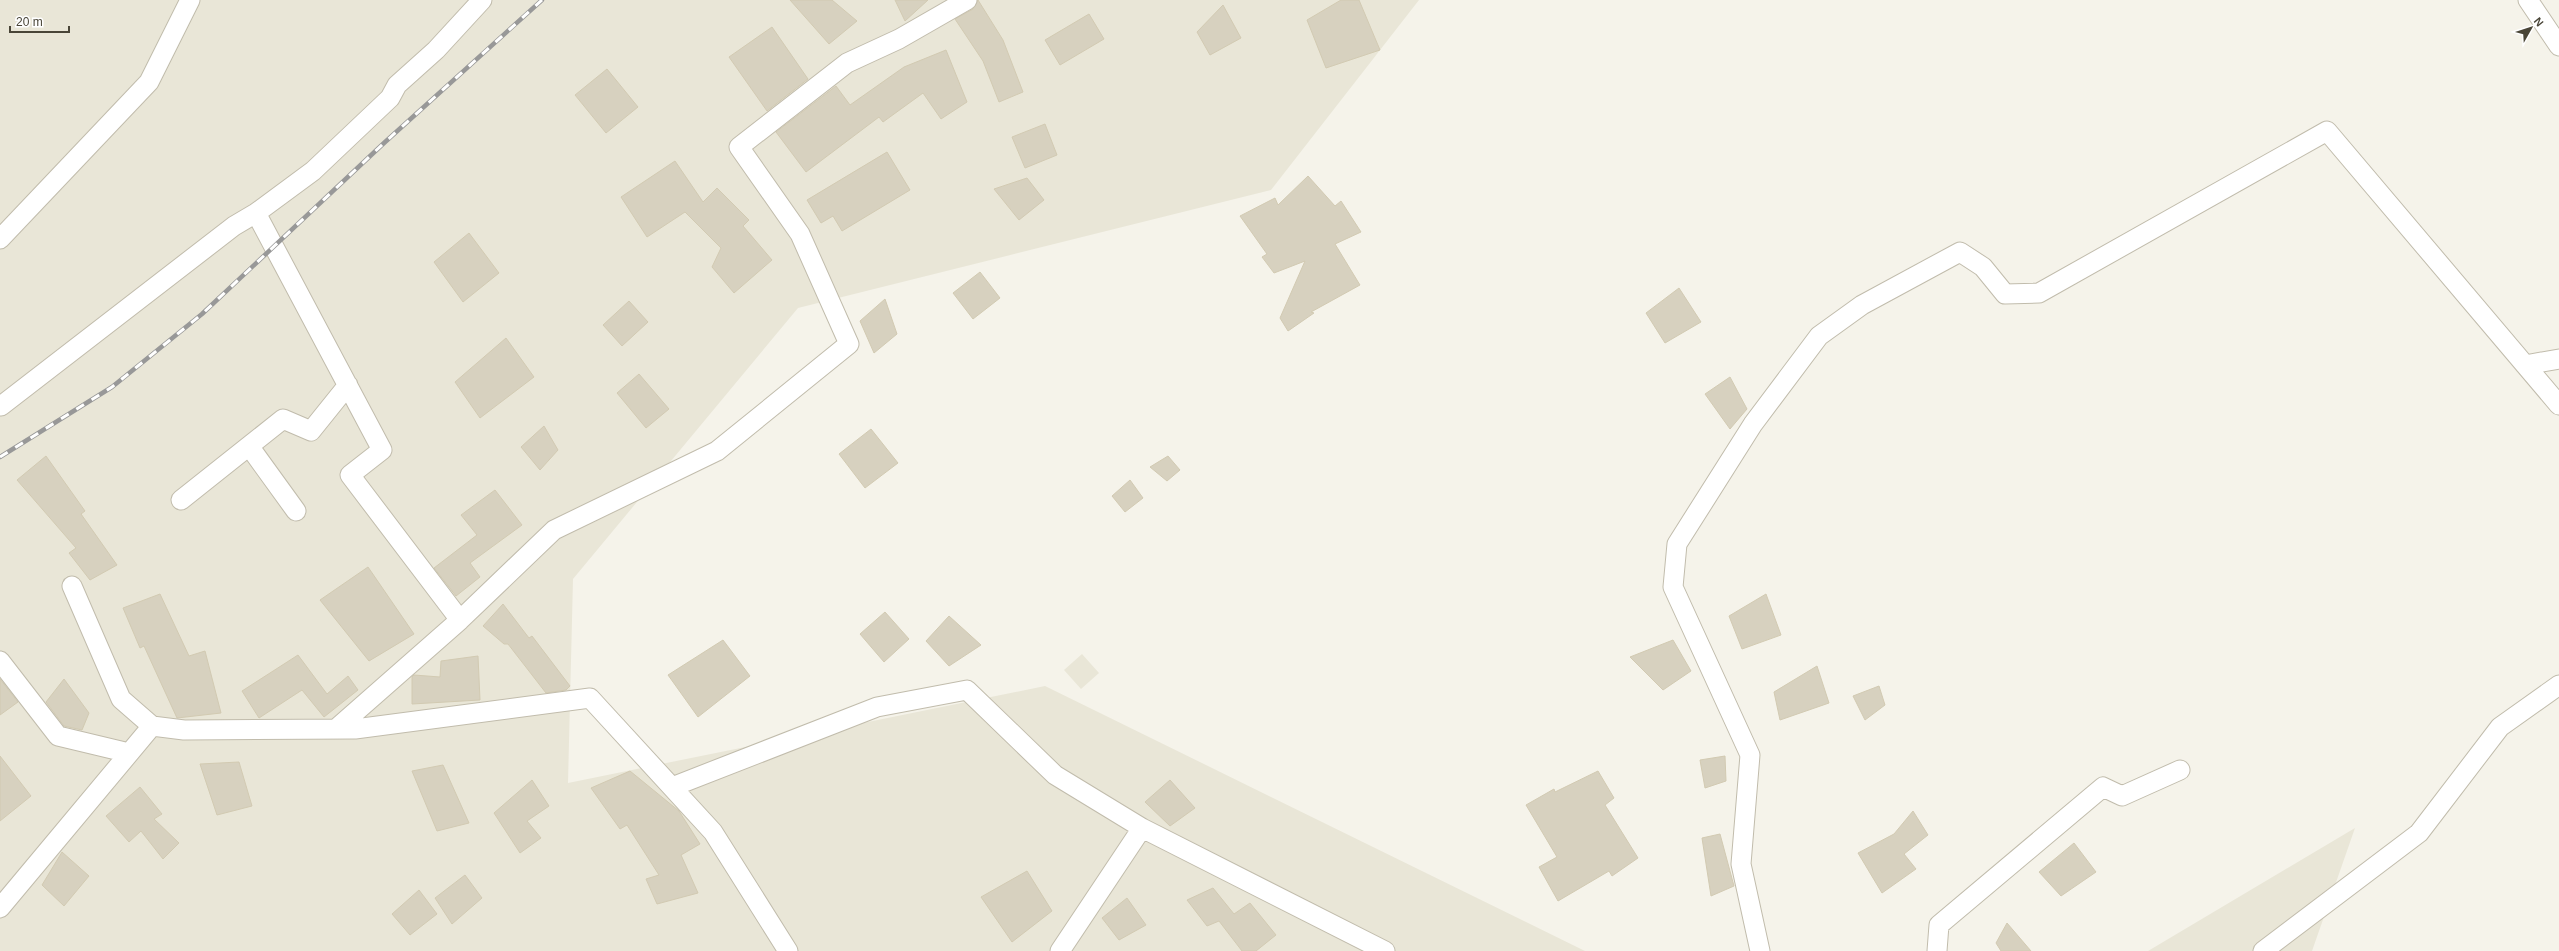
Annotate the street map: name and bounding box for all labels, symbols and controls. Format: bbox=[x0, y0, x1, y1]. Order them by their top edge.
scale bar bbox=[10, 8, 69, 34]
north arrow bbox=[2511, 8, 2551, 48]
text: 20 m bbox=[16, 15, 43, 29]
text: N bbox=[2532, 15, 2546, 29]

